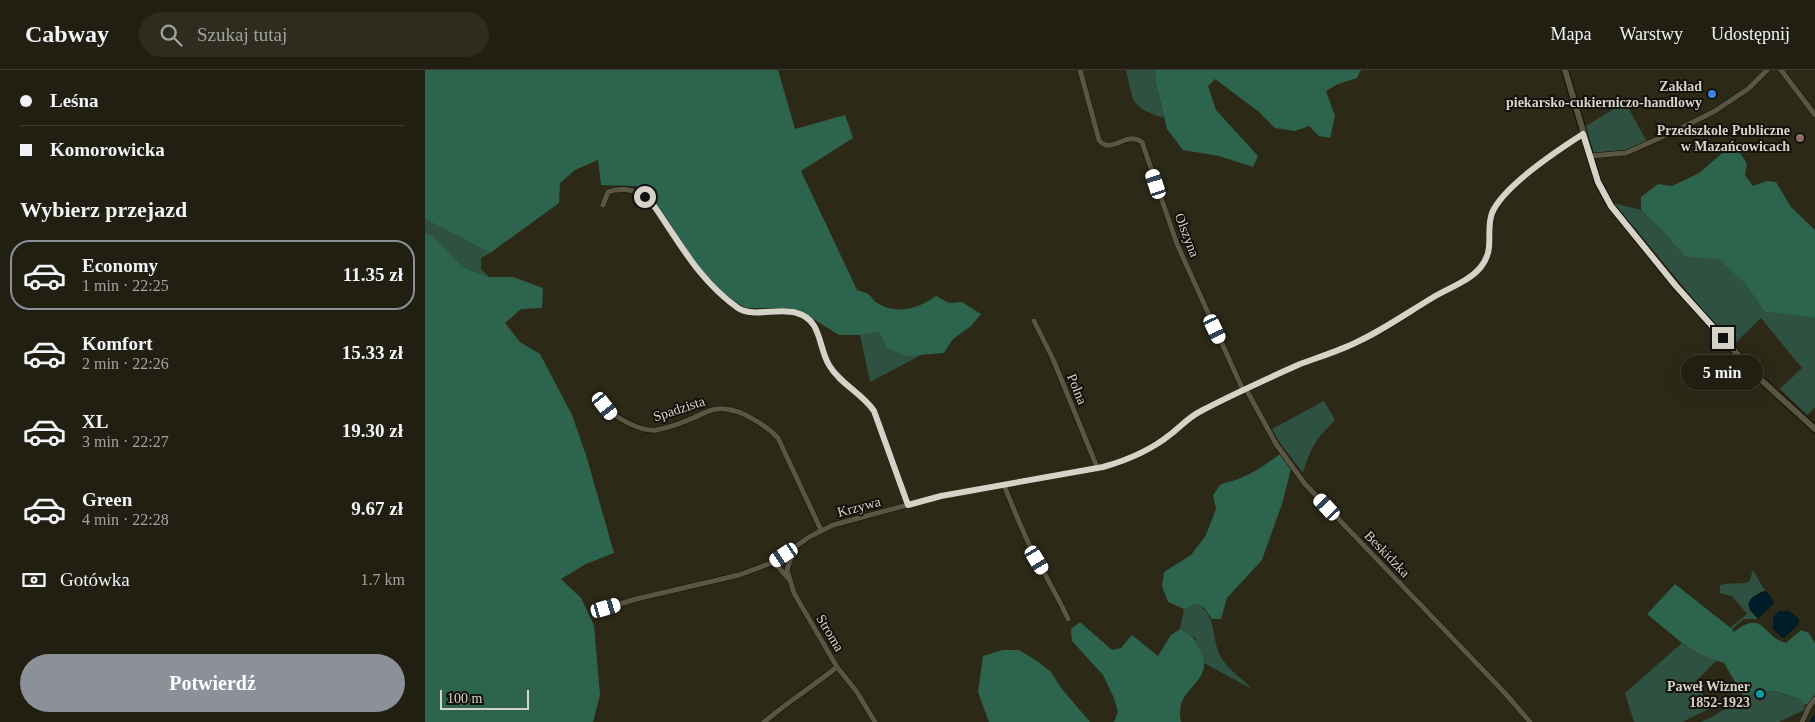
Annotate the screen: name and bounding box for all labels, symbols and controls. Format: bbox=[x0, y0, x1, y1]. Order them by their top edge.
search box bbox=[139, 12, 489, 57]
text: Cabway bbox=[25, 21, 109, 47]
icon: search bbox=[157, 21, 185, 49]
text: Szukaj tutaj bbox=[197, 24, 287, 45]
text: Mapa bbox=[1550, 24, 1591, 44]
text: Warstwy bbox=[1619, 24, 1683, 44]
text: Udostępnij bbox=[1711, 24, 1790, 44]
place label: Zakład piekarsko-cukierniczo-handlowy bbox=[1506, 79, 1702, 110]
marker: Zakład piekarsko-cukierniczo-handlowy bbox=[1706, 88, 1718, 100]
text: Leśna bbox=[50, 90, 99, 111]
place label: Przedszkole Publiczne w Mazańcowicach bbox=[1657, 123, 1790, 154]
marker: Przedszkole Publiczne w Mazańcowicach bbox=[1794, 132, 1806, 144]
text: Komorowicka bbox=[50, 139, 165, 160]
car bbox=[1144, 167, 1167, 201]
route start bbox=[634, 186, 656, 208]
text: Wybierz przejazd bbox=[20, 197, 187, 222]
street label: Olszyna bbox=[1172, 211, 1203, 260]
icon: car bbox=[22, 253, 67, 298]
text: Economy bbox=[82, 255, 158, 276]
text: 11.35 zł bbox=[343, 264, 403, 285]
text: 1 min · 22:25 bbox=[82, 277, 169, 294]
car bbox=[1201, 312, 1228, 346]
route end bbox=[1712, 327, 1734, 349]
icon: car bbox=[22, 331, 67, 376]
text: Komfort bbox=[82, 333, 153, 354]
text: 15.33 zł bbox=[342, 342, 403, 363]
text: 2 min · 22:26 bbox=[82, 355, 169, 372]
callout: 5 min bbox=[1682, 356, 1764, 390]
text: 5 min bbox=[1703, 364, 1741, 381]
street label: Polna bbox=[1064, 371, 1090, 407]
car bbox=[589, 390, 620, 422]
street label: Spadzista bbox=[651, 393, 708, 424]
icon: car bbox=[22, 409, 67, 454]
text: XL bbox=[82, 411, 108, 432]
text: 19.30 zł bbox=[342, 420, 403, 441]
text: 3 min · 22:27 bbox=[82, 433, 169, 450]
icon: car bbox=[22, 487, 67, 532]
text: Green bbox=[82, 489, 132, 510]
car bbox=[1311, 491, 1342, 523]
street label: Krzywa bbox=[836, 494, 883, 520]
text: 9.67 zł bbox=[351, 498, 403, 519]
text: 4 min · 22:28 bbox=[82, 511, 169, 528]
street label: Beskidzka bbox=[1361, 528, 1413, 581]
car bbox=[767, 540, 800, 570]
car bbox=[1022, 543, 1051, 577]
icon: cash bbox=[20, 566, 48, 594]
text: Gotówka bbox=[60, 569, 130, 590]
text: 1.7 km bbox=[361, 571, 405, 588]
car bbox=[589, 597, 622, 619]
street label: Stroma bbox=[813, 612, 847, 655]
button: Potwierdź bbox=[20, 654, 405, 712]
place label: Paweł Wizner 1852-1923 bbox=[1667, 679, 1750, 710]
scale bar bbox=[440, 687, 529, 710]
marker: Paweł Wizner 1852-1923 bbox=[1754, 688, 1766, 700]
text: 100 m bbox=[447, 691, 482, 706]

